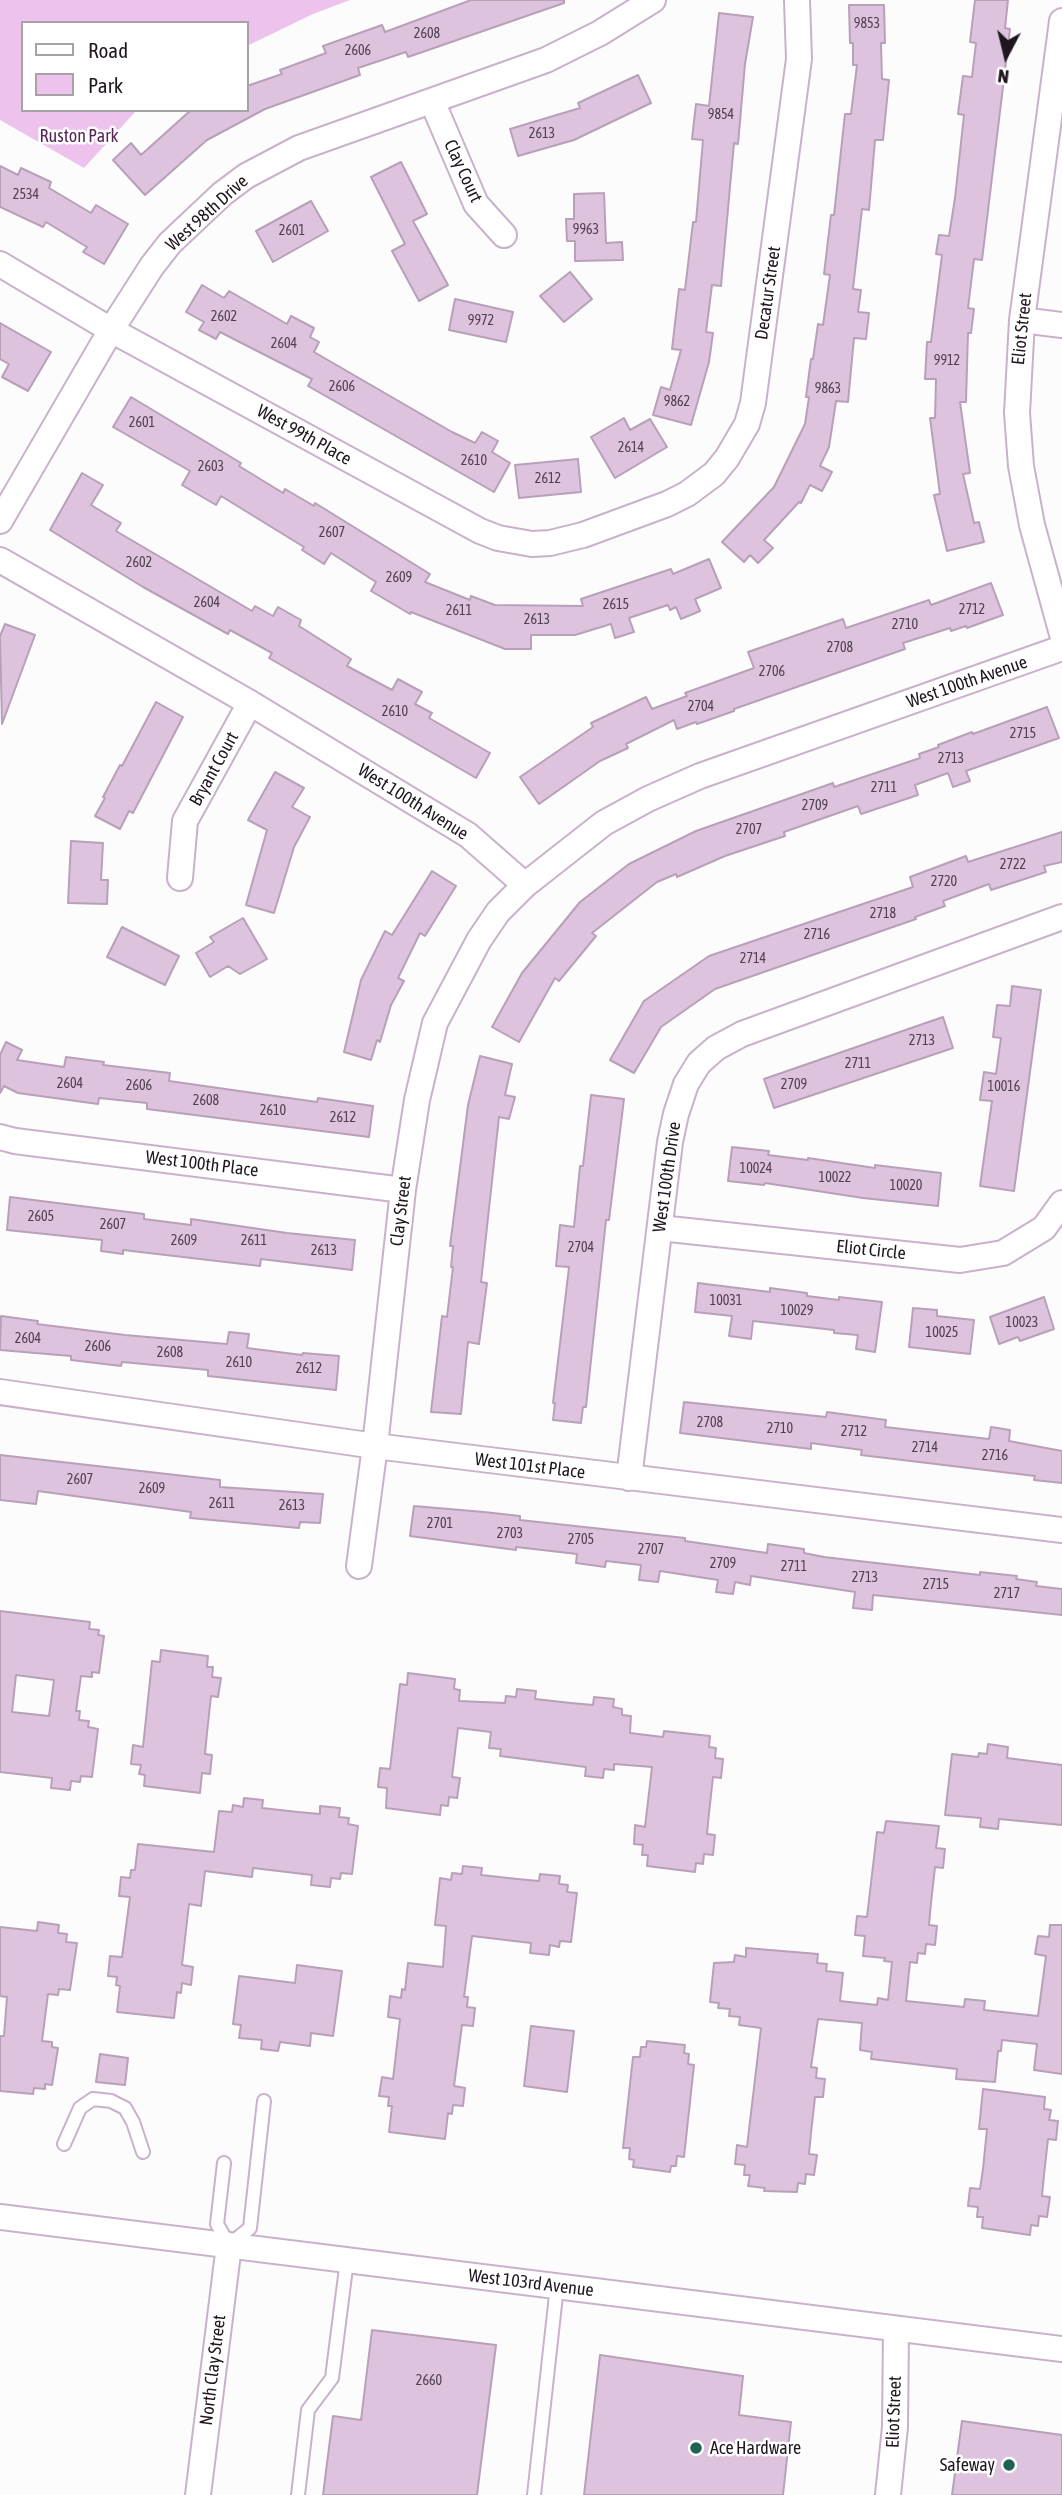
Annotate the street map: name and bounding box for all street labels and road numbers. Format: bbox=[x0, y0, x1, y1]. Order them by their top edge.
street label: Clay Court bbox=[439, 136, 487, 206]
street label: West 98th Drive bbox=[162, 171, 252, 255]
street label: Decatur Street bbox=[751, 245, 785, 341]
street label: Eliot Street bbox=[1007, 292, 1037, 366]
street label: West 99th Place bbox=[253, 400, 355, 470]
street label: West 100th Avenue bbox=[904, 651, 1030, 713]
street label: Bryant Court bbox=[185, 728, 243, 810]
street label: West 100th Avenue bbox=[354, 759, 472, 845]
street label: West 100th Drive bbox=[649, 1120, 685, 1234]
street label: West 100th Place bbox=[144, 1146, 260, 1182]
street label: Clay Street bbox=[386, 1175, 416, 1247]
street label: Eliot Circle bbox=[835, 1236, 907, 1264]
street label: West 101st Place bbox=[474, 1449, 586, 1483]
street label: West 103rd Avenue bbox=[467, 2265, 595, 2301]
street label: North Clay Street bbox=[196, 2313, 230, 2427]
street label: Eliot Street bbox=[882, 2376, 906, 2448]

